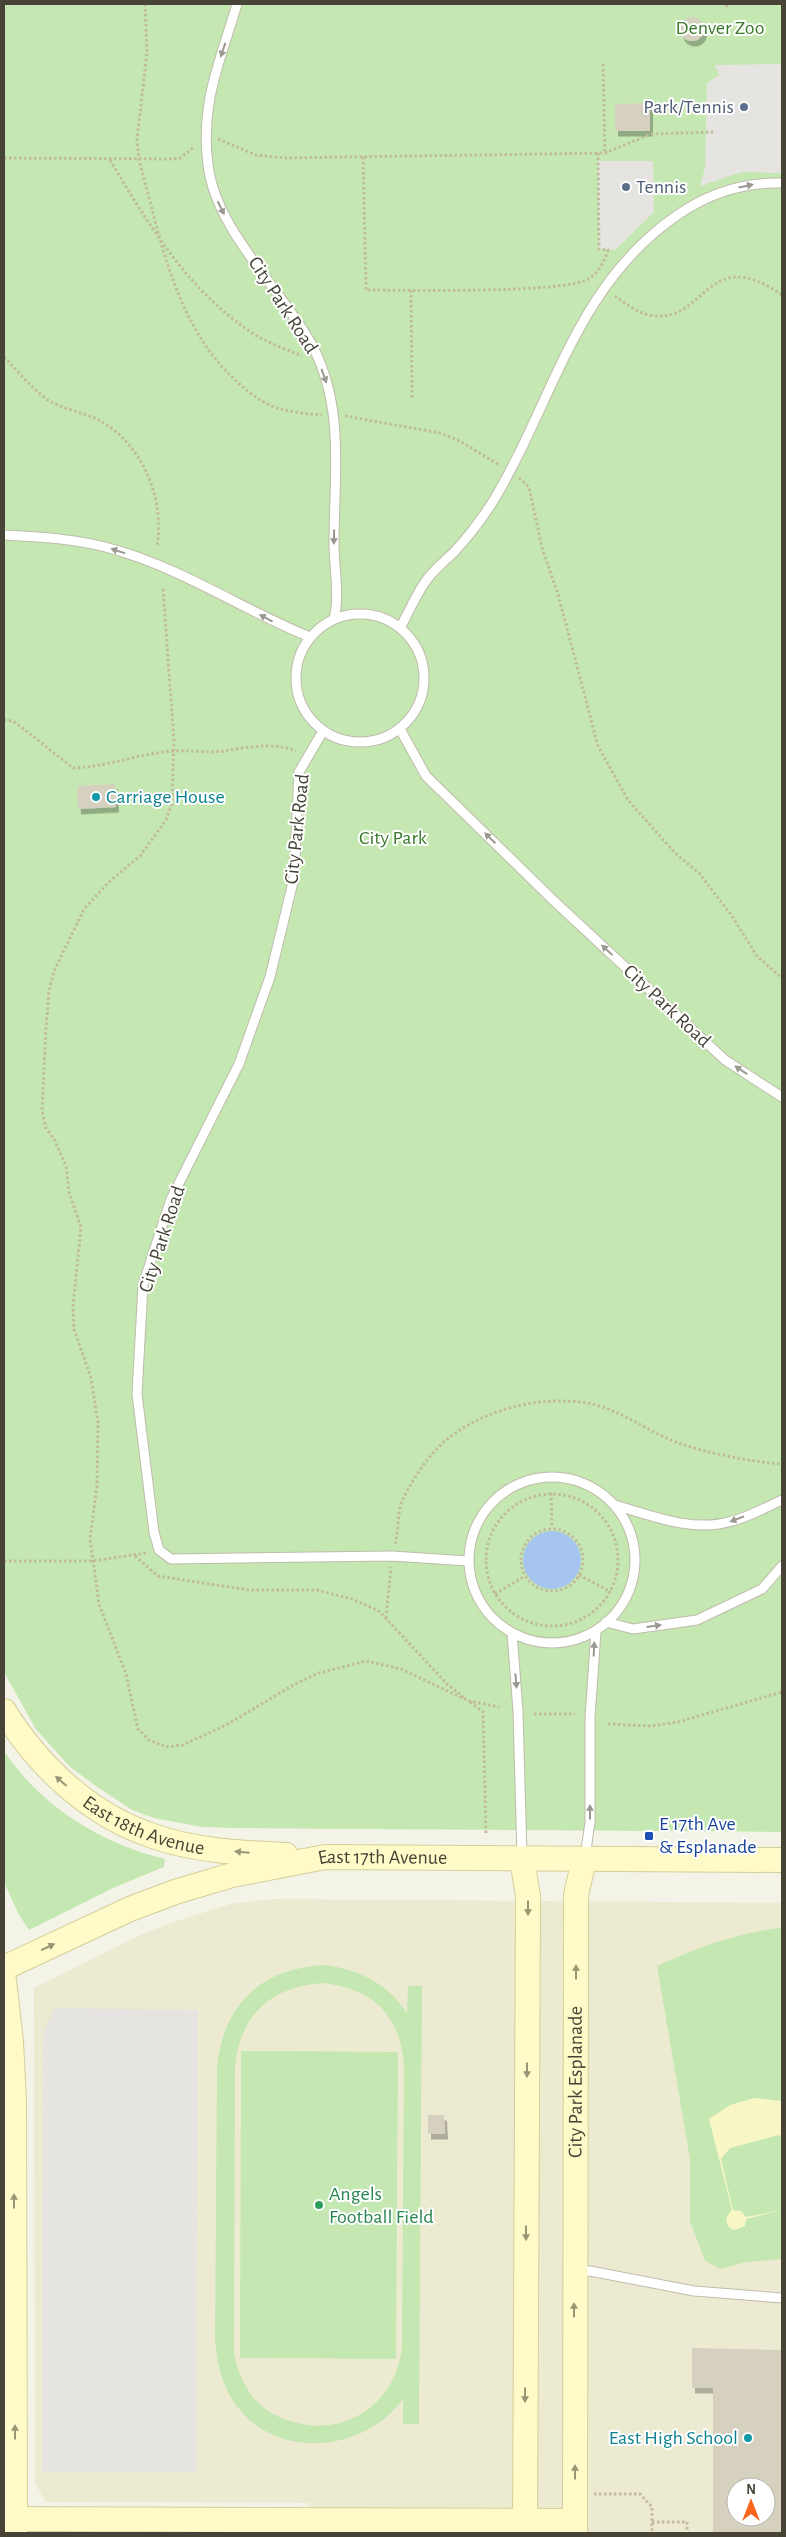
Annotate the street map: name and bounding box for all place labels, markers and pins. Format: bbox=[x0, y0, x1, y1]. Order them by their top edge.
place label: Park/Tennis bbox=[643, 97, 734, 117]
marker: Park/Tennis bbox=[738, 101, 750, 113]
place label: Tennis bbox=[636, 177, 686, 197]
marker: Tennis bbox=[620, 181, 632, 193]
place label: Carriage House bbox=[106, 787, 225, 807]
marker: Carriage House bbox=[90, 791, 102, 803]
place label: E 17th Ave & Esplanade bbox=[659, 1814, 757, 1857]
marker: E 17th Ave & Esplanade bbox=[643, 1830, 655, 1842]
place label: Angels Football Field bbox=[329, 2184, 434, 2227]
marker: Angels Football Field bbox=[313, 2199, 325, 2211]
place label: East High School bbox=[609, 2428, 738, 2448]
marker: East High School bbox=[742, 2432, 754, 2444]

